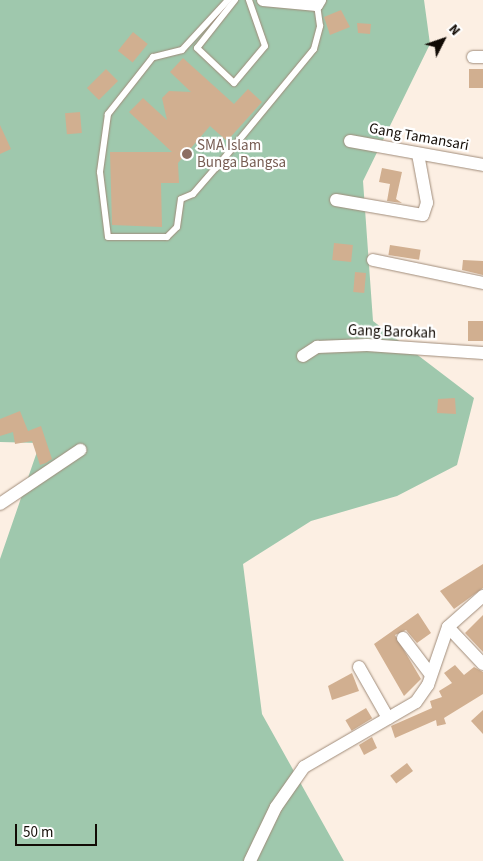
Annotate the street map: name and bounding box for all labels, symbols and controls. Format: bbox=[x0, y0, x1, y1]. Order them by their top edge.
north arrow bbox=[418, 15, 468, 65]
text: N bbox=[444, 20, 465, 40]
street label: Gang Tamansari bbox=[368, 119, 470, 155]
place label: SMA Islam Bunga Bangsa bbox=[197, 136, 286, 171]
marker: SMA Islam Bunga Bangsa bbox=[181, 148, 193, 160]
street label: Gang Barokah bbox=[348, 321, 436, 343]
scale bar bbox=[18, 814, 100, 846]
text: 50 m bbox=[23, 822, 53, 843]

